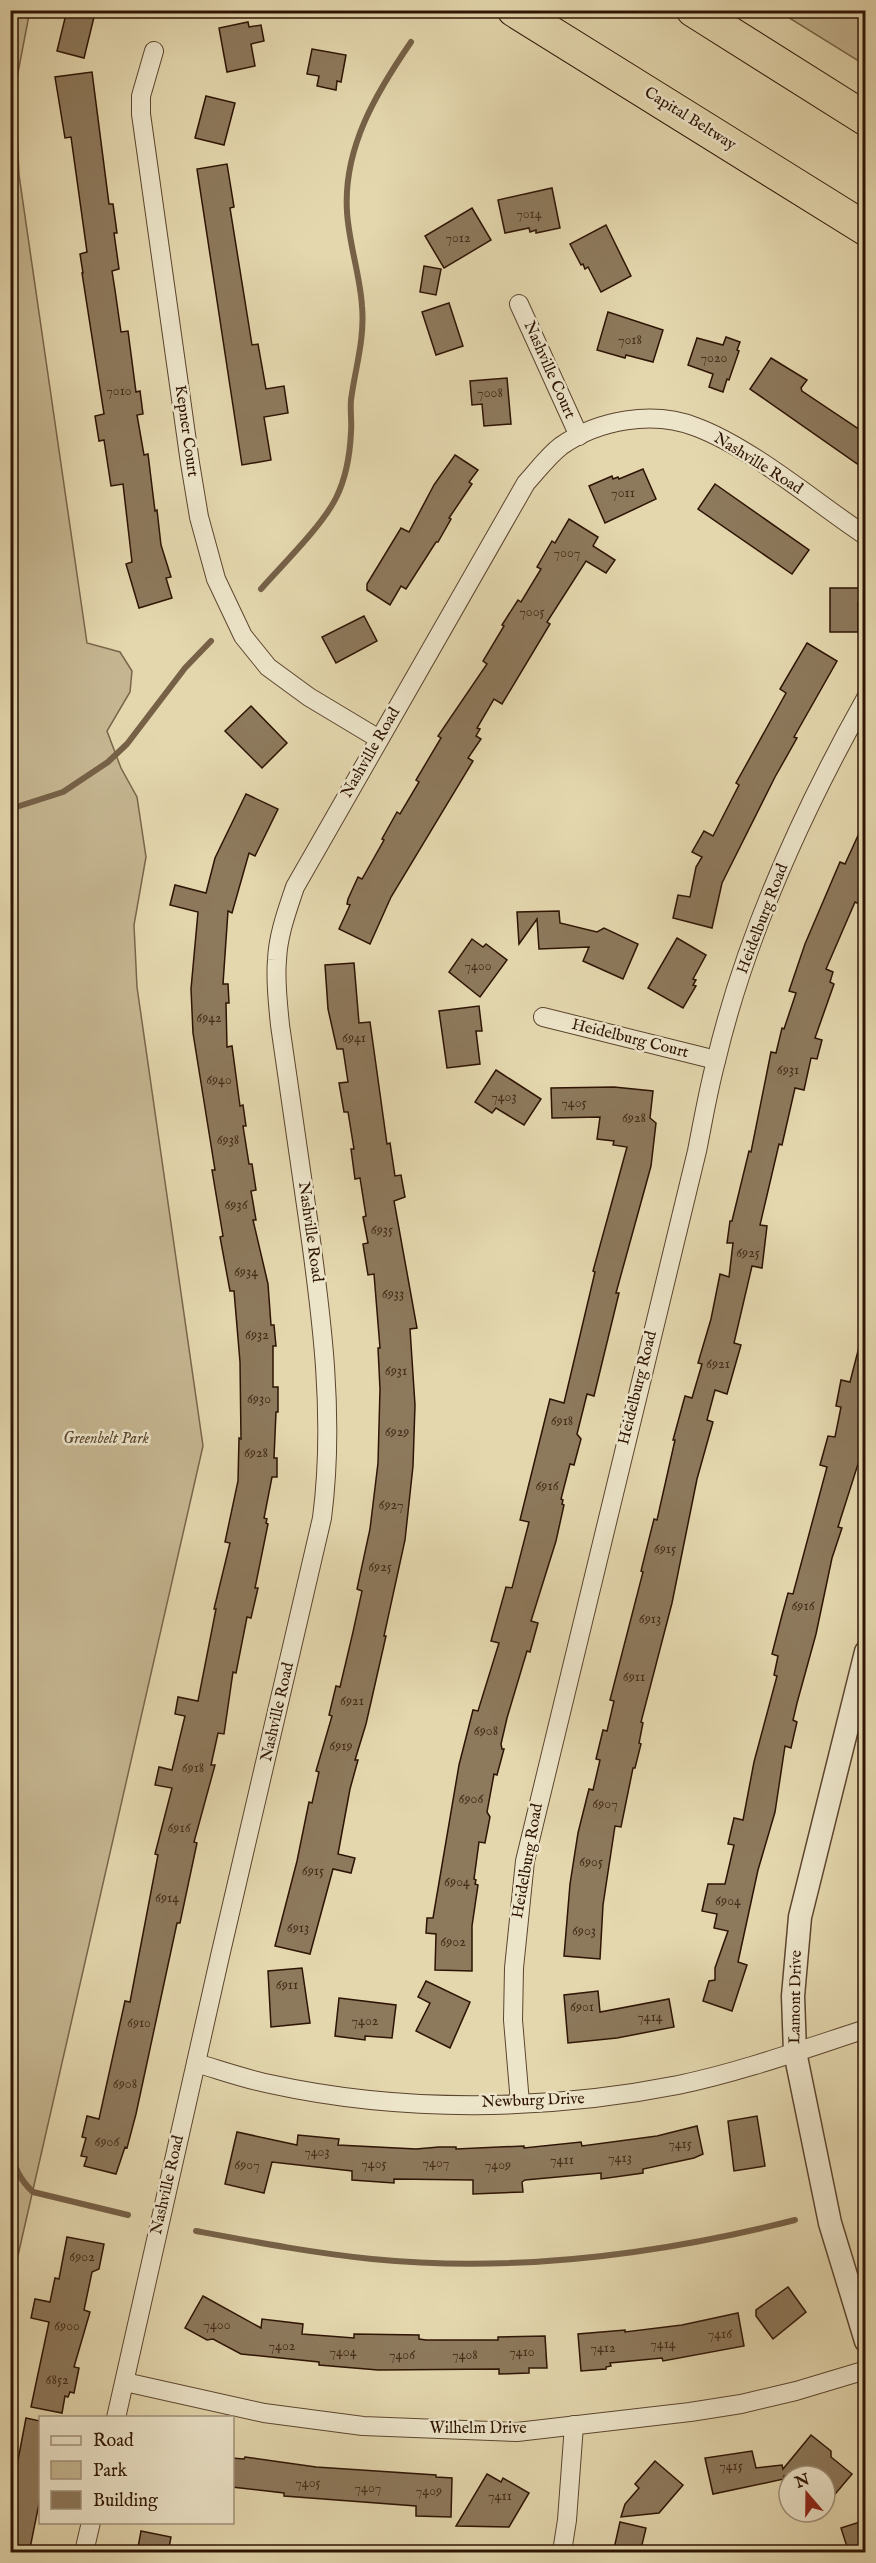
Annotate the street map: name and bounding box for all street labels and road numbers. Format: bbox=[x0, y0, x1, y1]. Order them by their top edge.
street label: Capital Beltway bbox=[640, 83, 740, 155]
street label: Nashville Court bbox=[519, 318, 580, 422]
street label: Kepner Court bbox=[170, 384, 202, 479]
street label: Nashville Road bbox=[710, 429, 807, 500]
street label: Nashville Road bbox=[337, 704, 405, 802]
street label: Heidelburg Road bbox=[733, 861, 793, 977]
street label: Heidelburg Court bbox=[569, 1015, 691, 1063]
street label: Nashville Road bbox=[293, 1180, 327, 1284]
street label: Heidelburg Road bbox=[614, 1329, 662, 1447]
street label: Nashville Road bbox=[257, 1660, 299, 1764]
street label: Heidelburg Road bbox=[508, 1802, 548, 1920]
street label: Lamont Drive bbox=[785, 1950, 807, 2044]
street label: Newburg Drive bbox=[481, 2089, 585, 2113]
street label: Nashville Road bbox=[147, 2133, 189, 2237]
street label: Wilhelm Drive bbox=[429, 2419, 527, 2439]

